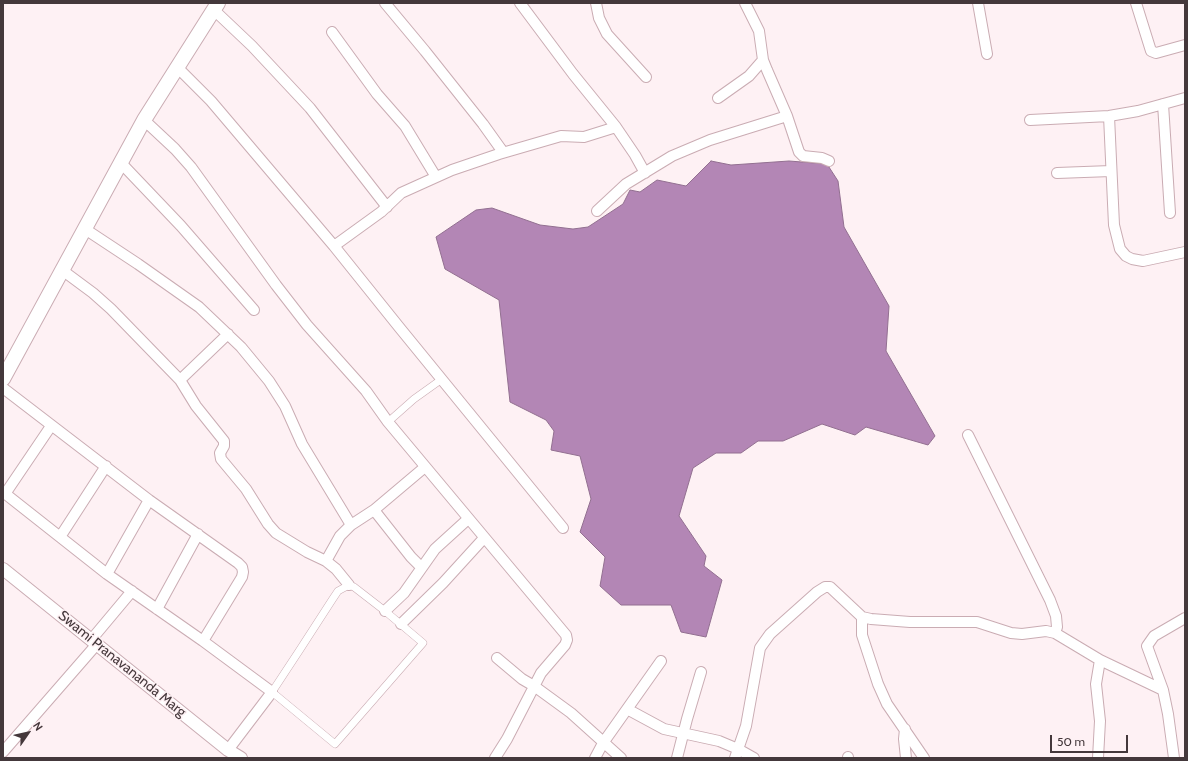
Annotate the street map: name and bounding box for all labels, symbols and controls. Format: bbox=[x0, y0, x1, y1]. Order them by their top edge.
street label: Swami Pranavananda Marg bbox=[55, 607, 189, 721]
north arrow bbox=[8, 713, 48, 753]
text: N bbox=[30, 719, 46, 733]
scale bar bbox=[1052, 727, 1130, 753]
text: 50 m bbox=[1057, 734, 1085, 749]

